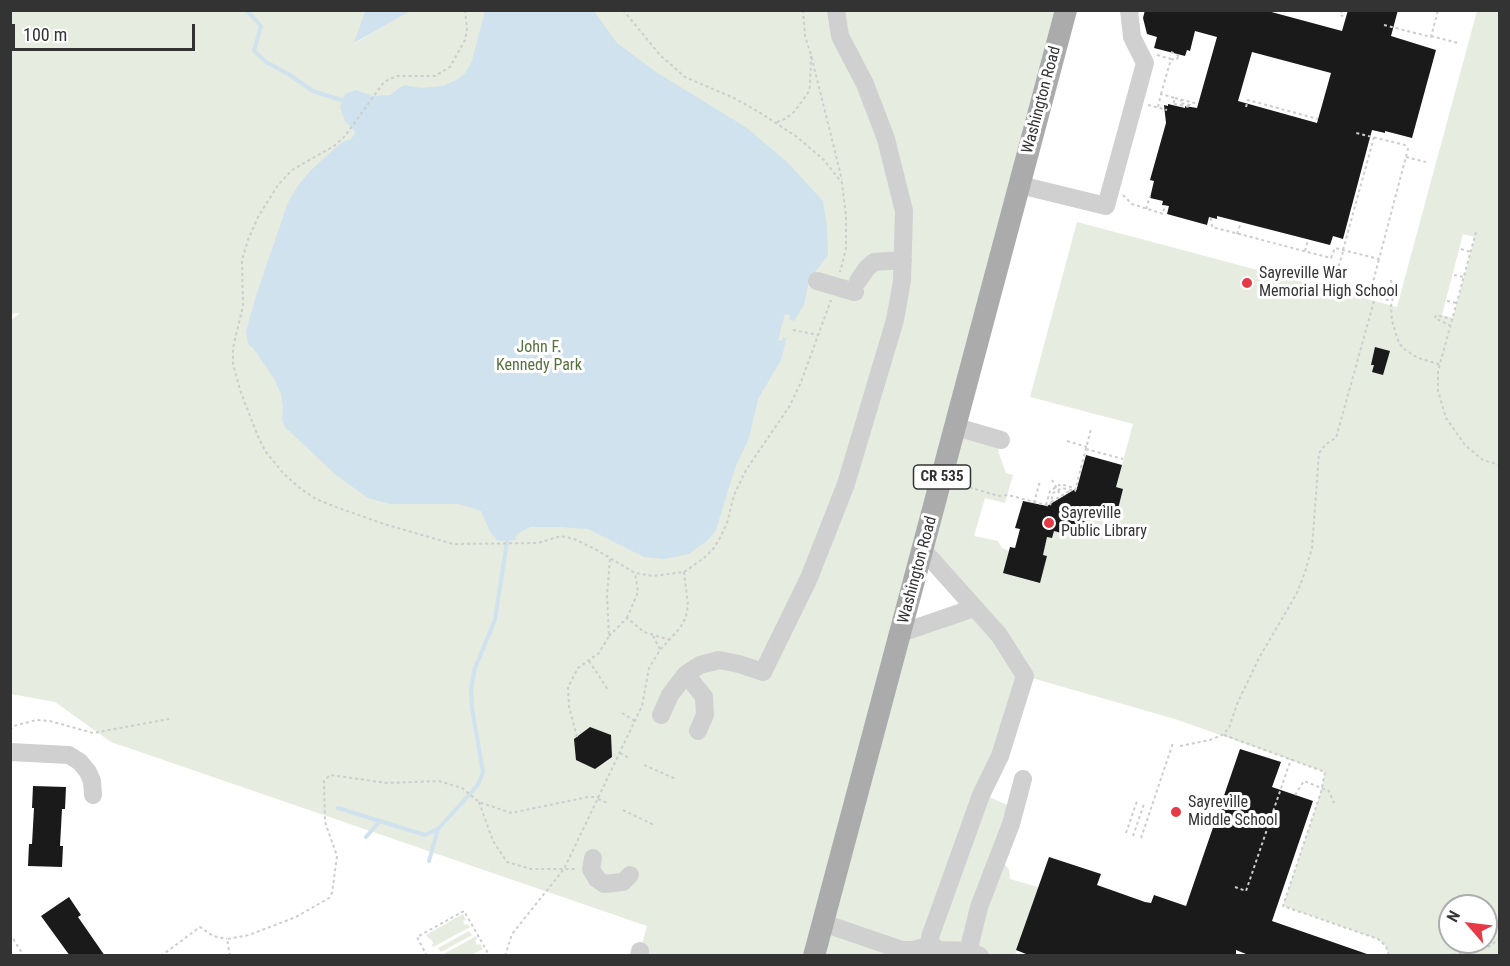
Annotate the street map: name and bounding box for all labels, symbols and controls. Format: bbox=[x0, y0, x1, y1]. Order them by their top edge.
scale bar bbox=[15, 12, 198, 50]
text: 100 m bbox=[23, 24, 67, 45]
street label: Washington Road bbox=[1018, 44, 1066, 156]
place label: Sayreville War Memorial High School bbox=[1259, 264, 1398, 302]
marker: Sayreville War Memorial High School bbox=[1240, 276, 1254, 290]
park label: John F. Kennedy Park bbox=[496, 338, 582, 376]
road number: CR 535 bbox=[914, 465, 970, 489]
place label: Sayreville Public Library bbox=[1061, 504, 1147, 542]
street label: Washington Road bbox=[894, 514, 942, 626]
marker: Sayreville Public Library bbox=[1042, 516, 1056, 530]
place label: Sayreville Middle School bbox=[1188, 793, 1278, 831]
marker: Sayreville Middle School bbox=[1169, 805, 1183, 819]
north arrow bbox=[1438, 894, 1498, 954]
text: N bbox=[1443, 907, 1464, 925]

